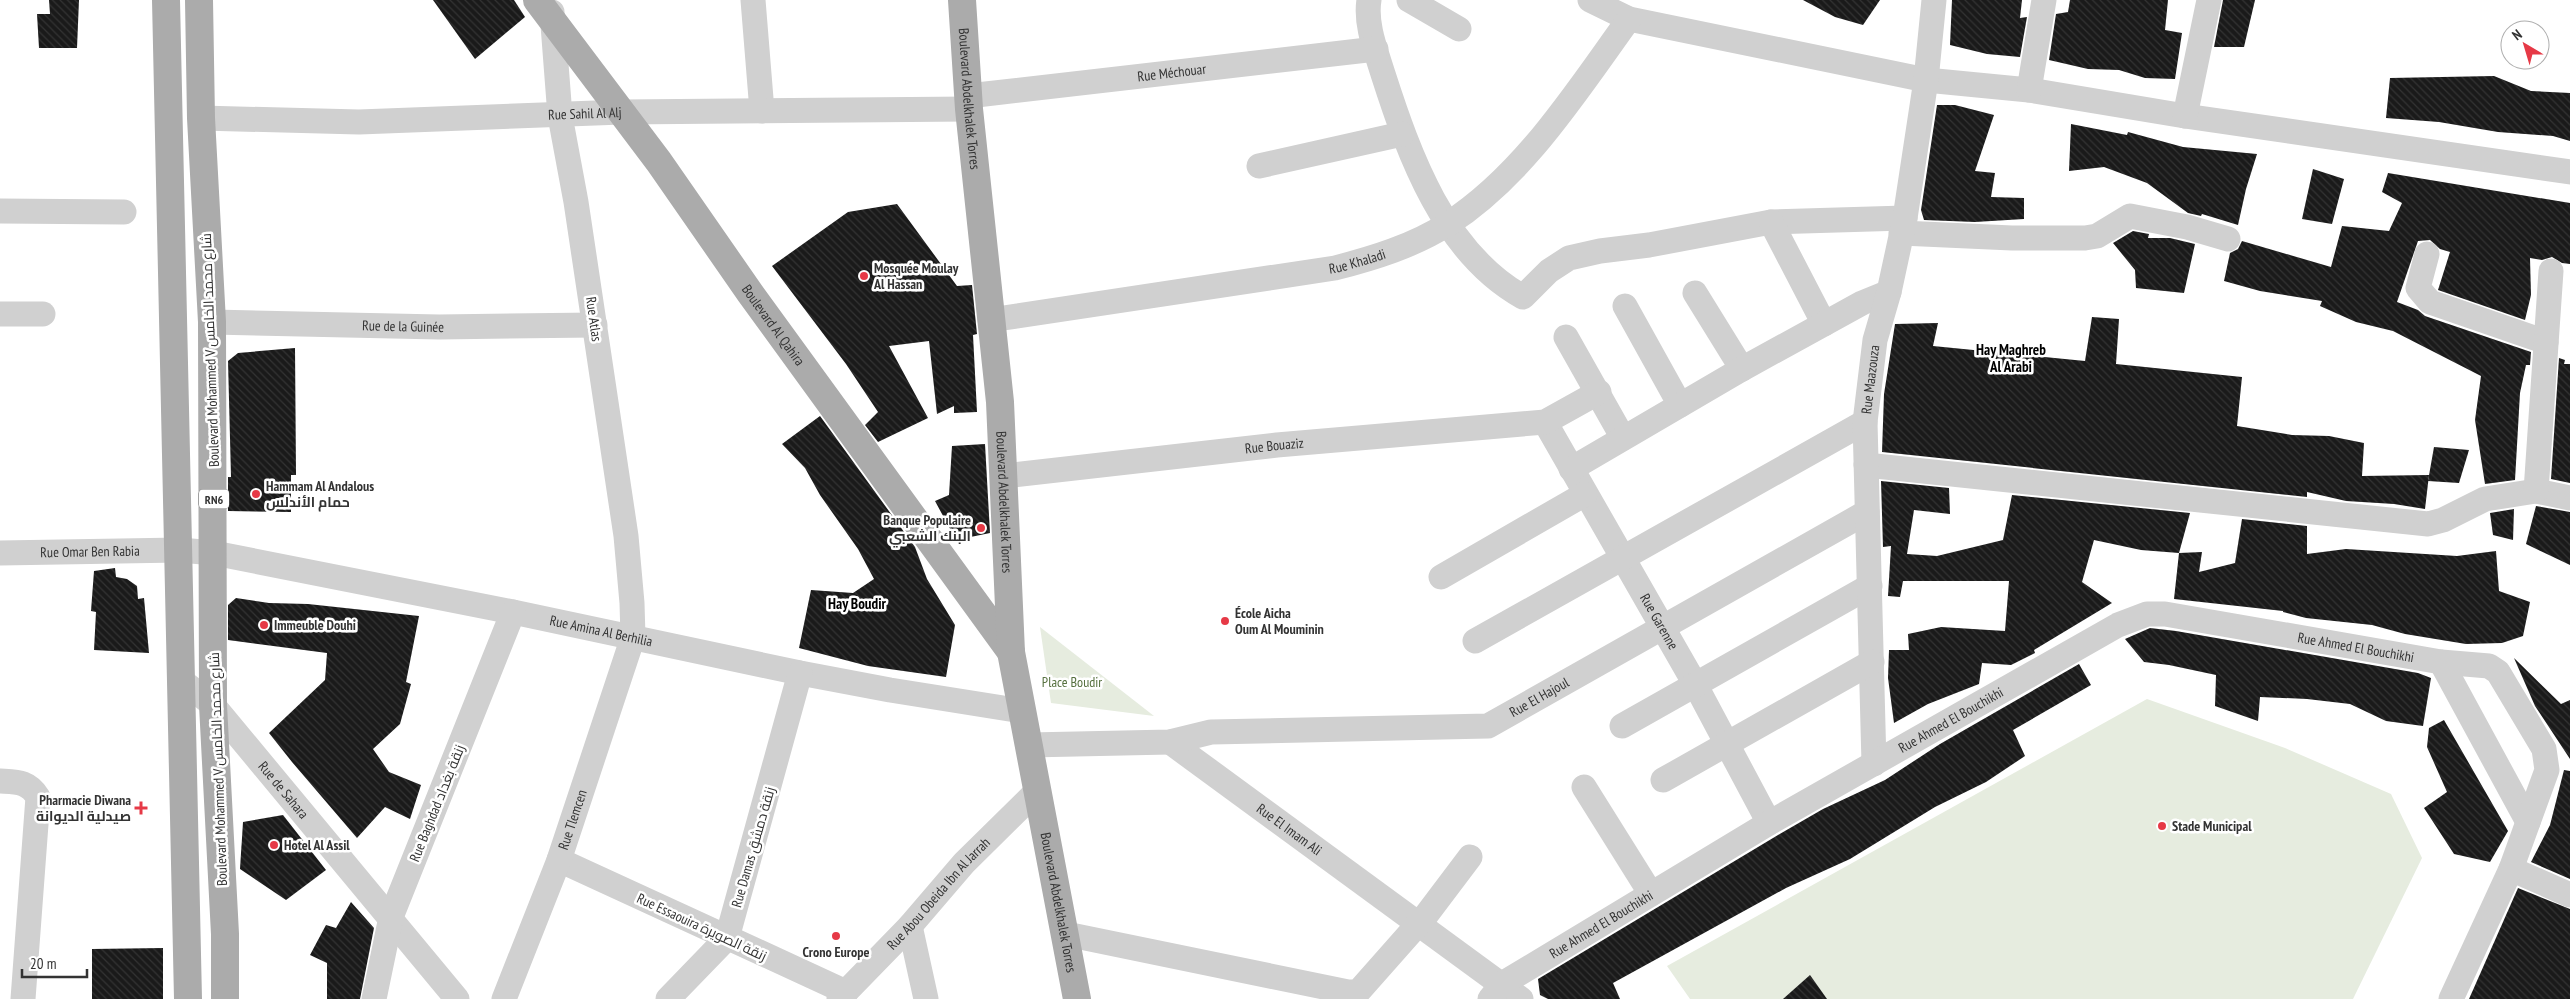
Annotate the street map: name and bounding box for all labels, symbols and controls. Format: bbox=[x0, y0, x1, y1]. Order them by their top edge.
north arrow bbox=[2500, 20, 2550, 70]
text: N bbox=[2508, 25, 2526, 44]
street label: Boulevard Abdelkhalek Torres bbox=[955, 27, 984, 171]
street label: Rue Méchouar bbox=[1136, 60, 1207, 85]
street label: Rue Sahil Al Alj bbox=[548, 103, 622, 124]
street label: Boulevard Mohammed V شارع محمد الخامس bbox=[197, 233, 223, 467]
street label: Rue Khaladi bbox=[1328, 245, 1388, 278]
place label: Mosquée Moulay Al Hassan bbox=[873, 259, 959, 293]
marker: Mosquée Moulay Al Hassan bbox=[858, 270, 870, 282]
street label: Boulevard Al Qahira bbox=[738, 281, 809, 369]
street label: Rue Atlas bbox=[582, 295, 606, 343]
street label: Rue de la Guinée bbox=[362, 316, 444, 336]
district label: Hay Maghreb Al Arabi bbox=[1976, 340, 2046, 376]
street label: Rue Maazouza bbox=[1857, 344, 1883, 415]
street label: Boulevard Abdelkhalek Torres bbox=[992, 431, 1017, 574]
street label: Rue Bouaziz bbox=[1244, 434, 1304, 458]
place label: Hammam Al Andalous حمام الأندلس bbox=[266, 477, 374, 512]
marker: Hammam Al Andalous حمام الأندلس bbox=[250, 488, 262, 500]
road number: RN6 bbox=[199, 489, 229, 508]
place label: Banque Populaire البنك الشعبي bbox=[883, 511, 971, 548]
marker: Banque Populaire البنك الشعبي bbox=[975, 522, 987, 534]
street label: Rue Omar Ben Rabia bbox=[40, 542, 140, 561]
street label: Rue Garenne bbox=[1636, 590, 1683, 653]
district label: Hay Boudir bbox=[828, 594, 887, 613]
place label: École Aicha Oum Al Mouminin bbox=[1235, 604, 1324, 638]
street label: Rue Amina Al Berhilia bbox=[548, 611, 654, 650]
marker: École Aicha Oum Al Mouminin bbox=[1219, 615, 1231, 627]
place label: Immeuble Douhi bbox=[274, 616, 356, 634]
marker: Immeuble Douhi bbox=[258, 619, 270, 631]
street label: Rue Ahmed El Bouchikhi bbox=[2296, 628, 2415, 666]
street label: Boulevard Mohammed V شارع محمد الخامس bbox=[205, 652, 231, 886]
park label: Place Boudir bbox=[1042, 673, 1102, 691]
street label: Rue El Hajoul bbox=[1506, 673, 1573, 721]
street label: Rue Ahmed El Bouchikhi bbox=[1895, 683, 2006, 757]
street label: Rue Baghdad زنقة بغداد bbox=[405, 742, 469, 864]
street label: Rue de Sahara bbox=[254, 758, 313, 822]
street label: Rue Damas زنقة دمشق bbox=[727, 785, 779, 909]
street label: Rue Tlemcen bbox=[554, 787, 591, 852]
place label: Pharmacie Diwana صيدلية الديوانة bbox=[36, 791, 131, 825]
street label: Rue El Imam Ali bbox=[1253, 800, 1326, 859]
marker: Pharmacie Diwana صيدلية الديوانة bbox=[135, 802, 147, 814]
place label: Stade Municipal bbox=[2172, 817, 2252, 835]
marker: Stade Municipal bbox=[2156, 820, 2168, 832]
street label: Boulevard Abdelkhalek Torres bbox=[1037, 831, 1081, 974]
street label: Rue Abou Obeida Ibn Al Jarrah bbox=[883, 833, 994, 954]
place label: Hotel Al Assil bbox=[284, 836, 350, 854]
marker: Hotel Al Assil bbox=[268, 839, 280, 851]
street label: Rue Ahmed El Bouchikhi bbox=[1546, 886, 1656, 962]
street label: Rue Essaouira زنقة الصويرة bbox=[634, 889, 770, 965]
marker: Crono Europe bbox=[830, 930, 842, 942]
place label: Crono Europe bbox=[803, 943, 869, 961]
scale bar bbox=[22, 946, 88, 978]
text: 20 m bbox=[30, 954, 56, 973]

